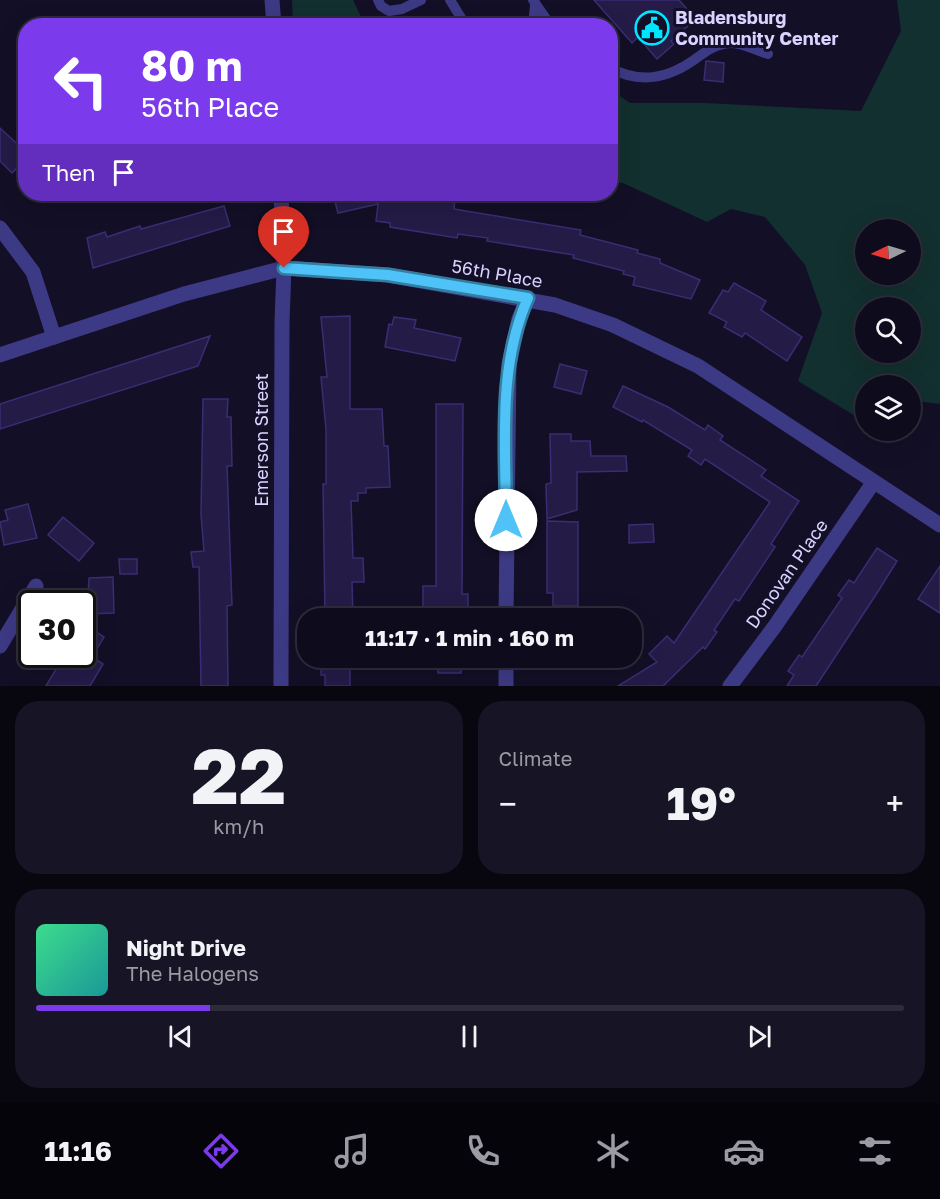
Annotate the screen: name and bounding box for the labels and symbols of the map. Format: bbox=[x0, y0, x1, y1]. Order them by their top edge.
place label: Bladensburg Community Center bbox=[675, 6, 838, 49]
public building icon: Bladensburg Community Center bbox=[634, 10, 670, 46]
pin bbox=[258, 206, 309, 268]
north arrow bbox=[855, 219, 921, 285]
street label: 56th Place bbox=[450, 254, 544, 292]
street label: Emerson Street bbox=[250, 373, 272, 507]
position arrow bbox=[474, 488, 538, 552]
street label: Donovan Place bbox=[740, 515, 832, 632]
speed limit sign: 30 bbox=[18, 590, 96, 668]

